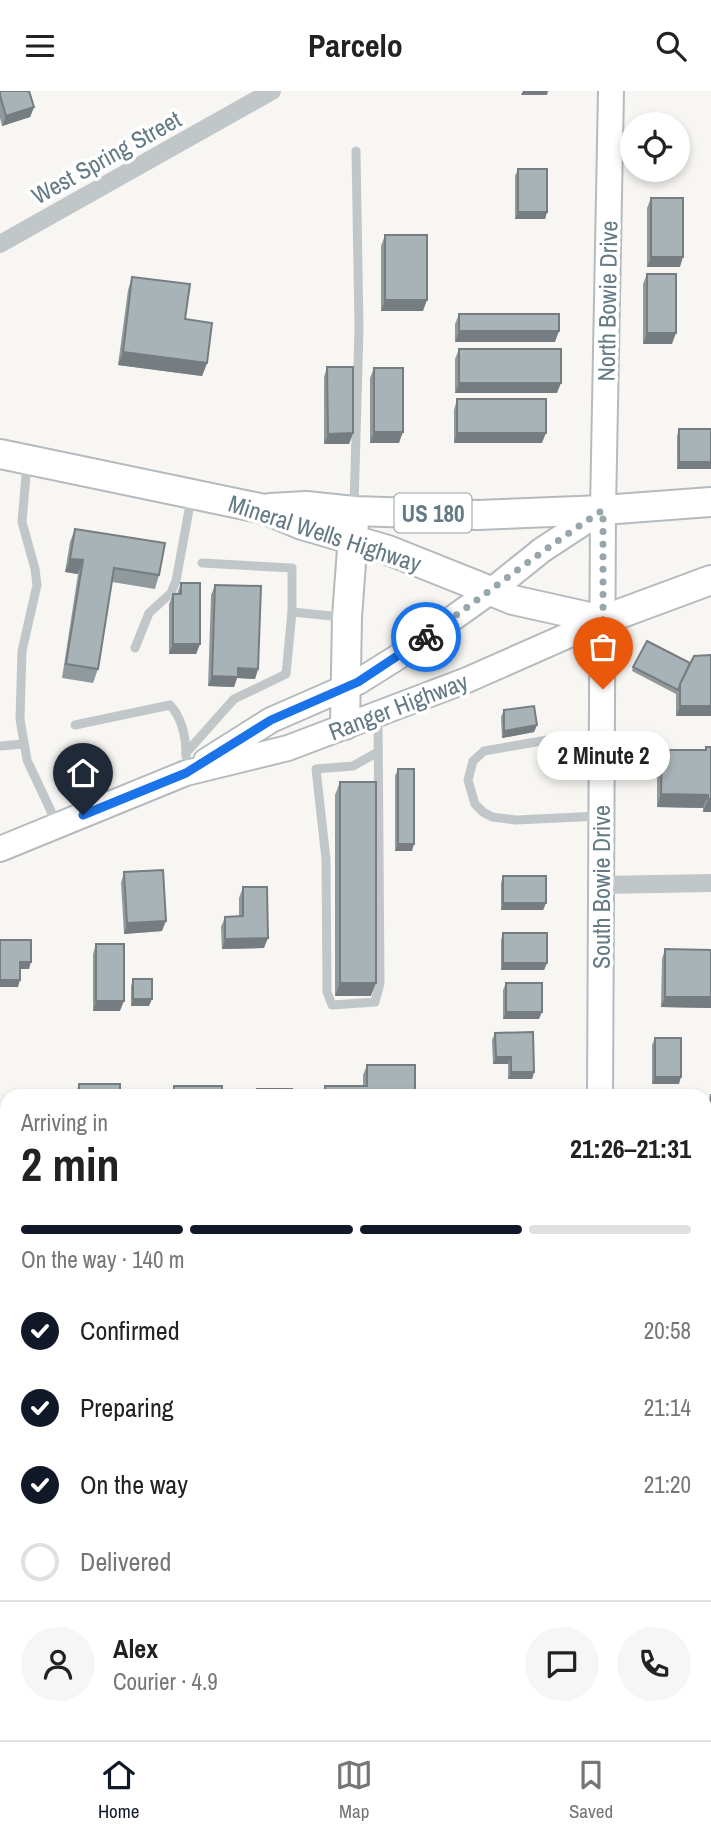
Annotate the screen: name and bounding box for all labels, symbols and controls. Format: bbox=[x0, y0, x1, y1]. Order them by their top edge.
text: Parcelo bbox=[308, 24, 403, 67]
icon: menu bbox=[21, 27, 59, 65]
icon: search bbox=[652, 27, 690, 65]
street label: West Spring Street bbox=[26, 103, 187, 211]
map controls bbox=[620, 112, 690, 182]
button: locate bbox=[620, 112, 690, 182]
street label: North Bowie Drive bbox=[590, 220, 624, 382]
street label: Mineral Wells Highway bbox=[225, 487, 426, 579]
road number: US 180 bbox=[394, 493, 472, 533]
courier bbox=[391, 602, 461, 672]
pin bbox=[573, 617, 633, 689]
icon: bike bbox=[407, 618, 445, 656]
icon: bag bbox=[584, 628, 622, 666]
street label: Ranger Highway bbox=[324, 665, 472, 747]
callout: 2 Minute 2 bbox=[536, 731, 670, 780]
text: 2 Minute 2 bbox=[557, 740, 650, 771]
pin bbox=[53, 743, 113, 815]
icon: home bbox=[64, 754, 102, 792]
street label: South Bowie Drive bbox=[585, 805, 617, 969]
text: Arriving in bbox=[21, 1107, 108, 1138]
text: 21:26–21:31 bbox=[570, 1131, 691, 1166]
text: 2 min bbox=[21, 1133, 120, 1195]
text: On the way · 140 m bbox=[21, 1244, 185, 1275]
icon: check bbox=[21, 1312, 59, 1350]
text: Confirmed bbox=[80, 1313, 180, 1348]
text: 20:58 bbox=[644, 1315, 691, 1346]
icon: check bbox=[21, 1389, 59, 1427]
text: Preparing bbox=[80, 1390, 174, 1425]
text: 21:14 bbox=[644, 1392, 691, 1423]
icon: check bbox=[21, 1466, 59, 1504]
text: On the way bbox=[80, 1467, 188, 1502]
text: 21:20 bbox=[644, 1469, 691, 1500]
text: Delivered bbox=[80, 1544, 171, 1579]
button: person bbox=[21, 1627, 95, 1701]
button: chat bbox=[525, 1627, 599, 1701]
button: phone bbox=[617, 1627, 691, 1701]
text: Alex bbox=[113, 1631, 158, 1666]
text: Courier · 4.9 bbox=[113, 1666, 218, 1697]
tab: Home bbox=[98, 1756, 139, 1824]
tab: Map bbox=[335, 1756, 373, 1824]
tab: Saved bbox=[569, 1756, 613, 1824]

